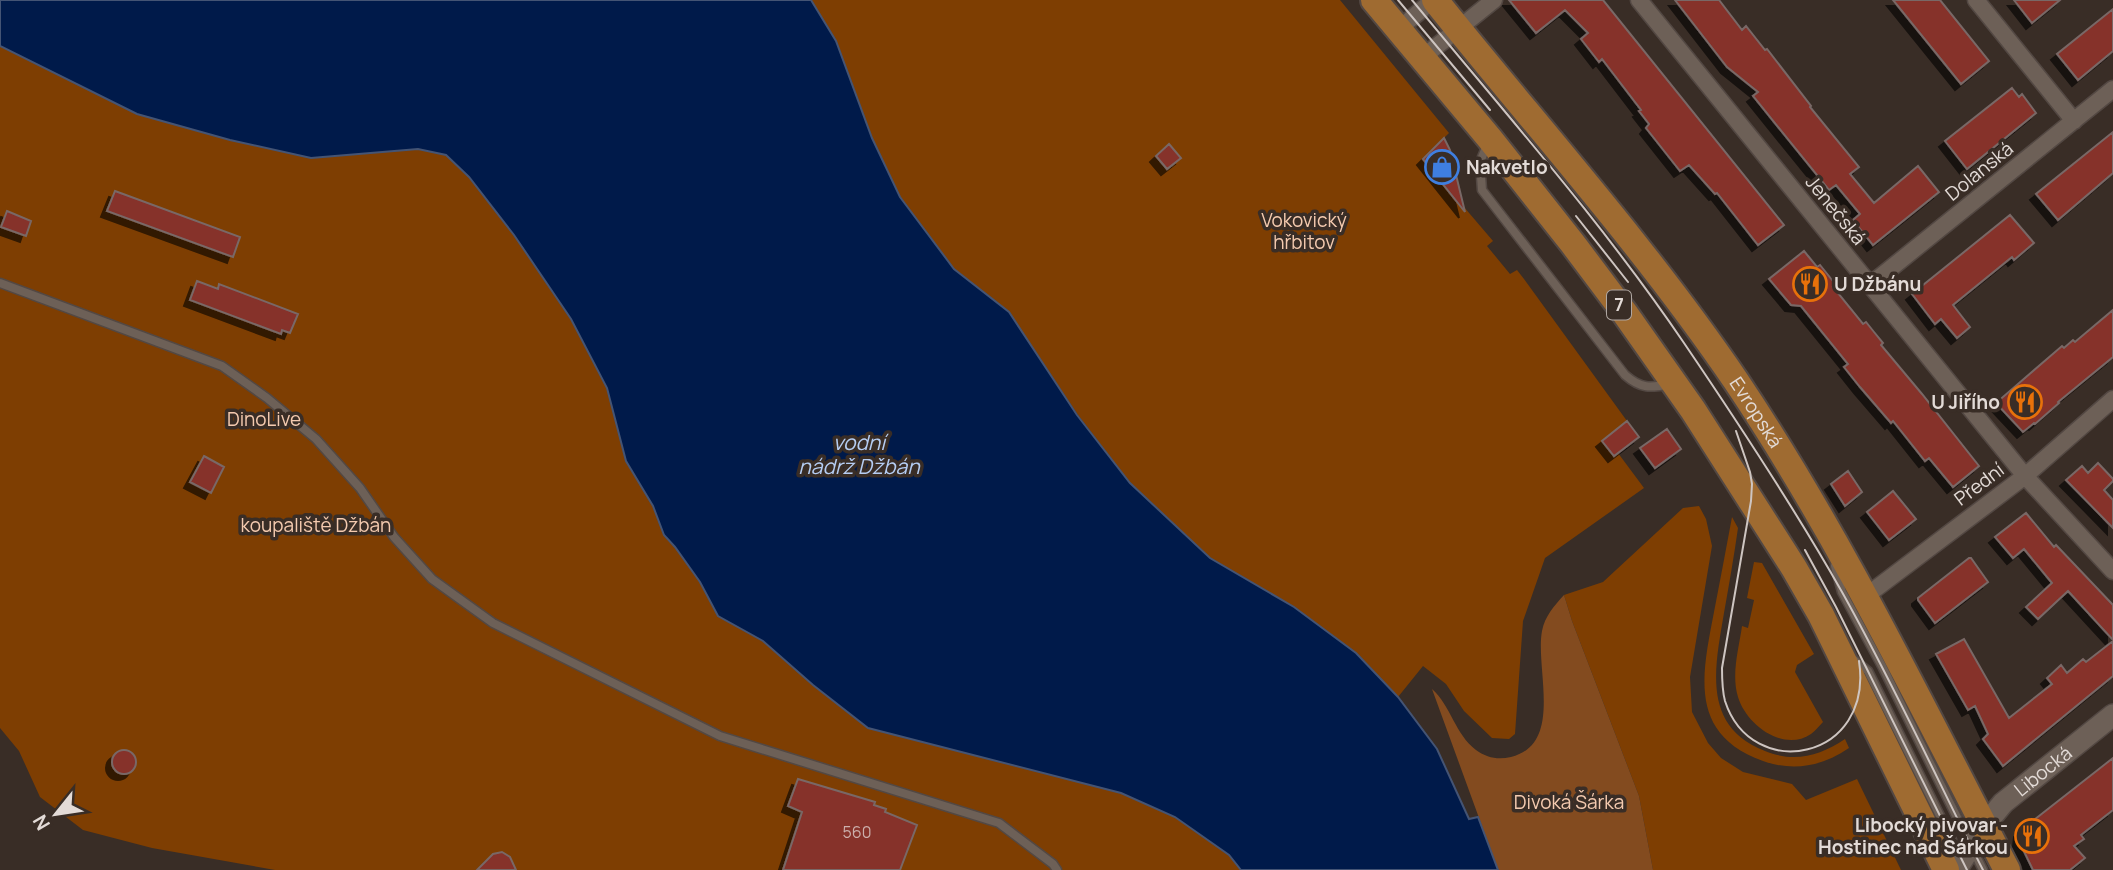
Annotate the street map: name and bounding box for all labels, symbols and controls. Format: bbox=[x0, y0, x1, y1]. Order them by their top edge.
street label: Dolanská bbox=[1940, 136, 2018, 206]
shop icon: Nakvetlo bbox=[1423, 148, 1461, 186]
place label: Nakvetlo bbox=[1466, 154, 1548, 180]
street label: Jenečská bbox=[1800, 170, 1872, 250]
park label: Vokovický hřbitov bbox=[1261, 207, 1347, 255]
restaurant icon: U Džbánu bbox=[1791, 265, 1829, 303]
place label: U Džbánu bbox=[1834, 271, 1921, 297]
road number: 7 bbox=[1607, 290, 1631, 320]
street label: Evropská bbox=[1724, 372, 1789, 453]
restaurant icon: U Jiřího bbox=[2006, 383, 2044, 421]
place label: U Jiřího bbox=[1931, 389, 2000, 415]
park label: DinoLive bbox=[227, 406, 301, 432]
water label: vodní nádrž Džbán bbox=[798, 428, 921, 480]
street label: Přední bbox=[1949, 457, 2009, 511]
park label: koupaliště Džbán bbox=[241, 512, 391, 538]
street label: Libocká bbox=[2008, 740, 2077, 802]
north arrow bbox=[21, 779, 91, 849]
park label: Divoká Šárka bbox=[1514, 789, 1624, 815]
text: N bbox=[27, 810, 56, 835]
place label: Libocký pivovar - Hostinec nad Šárkou bbox=[1818, 812, 2008, 860]
restaurant icon: Libocký pivovar - Hostinec nad Šárkou bbox=[2013, 817, 2051, 855]
house number: 560 bbox=[843, 821, 871, 843]

